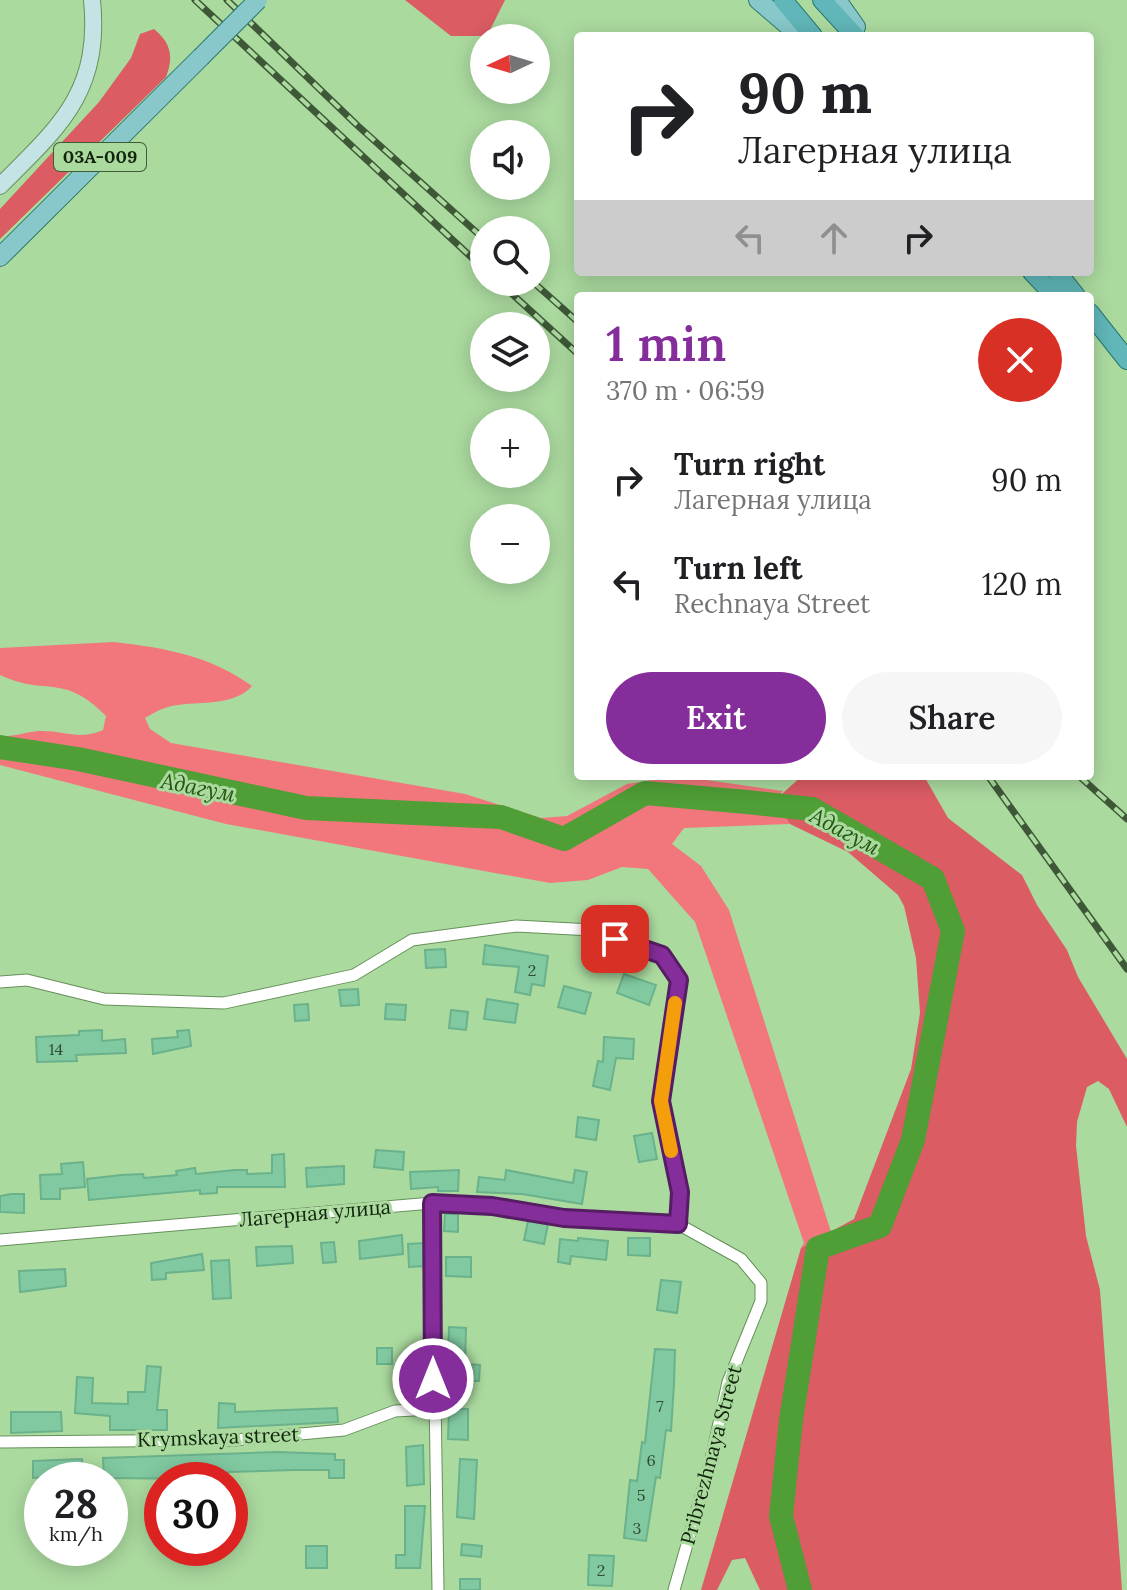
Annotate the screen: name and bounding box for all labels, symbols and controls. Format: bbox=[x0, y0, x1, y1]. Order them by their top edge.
north arrow bbox=[470, 24, 550, 104]
map controls bbox=[470, 24, 550, 584]
text: 90 m bbox=[738, 57, 872, 128]
icon: right bbox=[606, 64, 710, 168]
button: sound bbox=[470, 120, 550, 200]
text: Лагерная улица bbox=[738, 127, 1012, 173]
road number: 03А-009 bbox=[54, 143, 146, 171]
button: search bbox=[470, 216, 550, 296]
icon: left bbox=[728, 216, 772, 260]
icon: ahead bbox=[812, 216, 856, 260]
icon: right bbox=[896, 216, 940, 260]
button: layers bbox=[470, 312, 550, 392]
text: 1 min bbox=[606, 313, 726, 374]
button: close bbox=[978, 318, 1062, 402]
text: 370 m · 06:59 bbox=[606, 374, 765, 407]
button: + bbox=[470, 408, 550, 488]
text: Turn right bbox=[674, 445, 825, 483]
icon: right bbox=[606, 458, 650, 502]
text: 90 m bbox=[991, 461, 1062, 499]
text: Лагерная улица bbox=[674, 483, 872, 516]
button: − bbox=[470, 504, 550, 584]
text: Turn left bbox=[674, 549, 802, 587]
icon: left bbox=[606, 562, 650, 606]
text: 120 m bbox=[982, 565, 1062, 603]
text: Rechnaya Street bbox=[674, 587, 870, 620]
button: Exit bbox=[606, 672, 826, 764]
button: Share bbox=[842, 672, 1062, 764]
water label: Адагум bbox=[158, 766, 238, 808]
water label: Адагум bbox=[804, 801, 885, 861]
pin bbox=[581, 905, 649, 973]
icon: arrive bbox=[593, 917, 637, 961]
house number: 2 bbox=[528, 960, 536, 980]
house number: 14 bbox=[49, 1039, 64, 1059]
street label: Лагерная улица bbox=[238, 1193, 392, 1232]
position arrow bbox=[391, 1337, 475, 1421]
street label: Pribrezhnaya Street bbox=[675, 1362, 747, 1547]
house number: 7 bbox=[656, 1396, 664, 1416]
street label: Krymskaya street bbox=[137, 1421, 300, 1452]
house number: 6 bbox=[646, 1450, 656, 1470]
speed limit sign: 30 bbox=[144, 1462, 248, 1566]
text: 28 bbox=[54, 1478, 98, 1529]
house number: 5 bbox=[637, 1485, 645, 1505]
house number: 3 bbox=[633, 1518, 642, 1538]
text: km/h bbox=[49, 1521, 103, 1546]
house number: 2 bbox=[597, 1560, 605, 1580]

